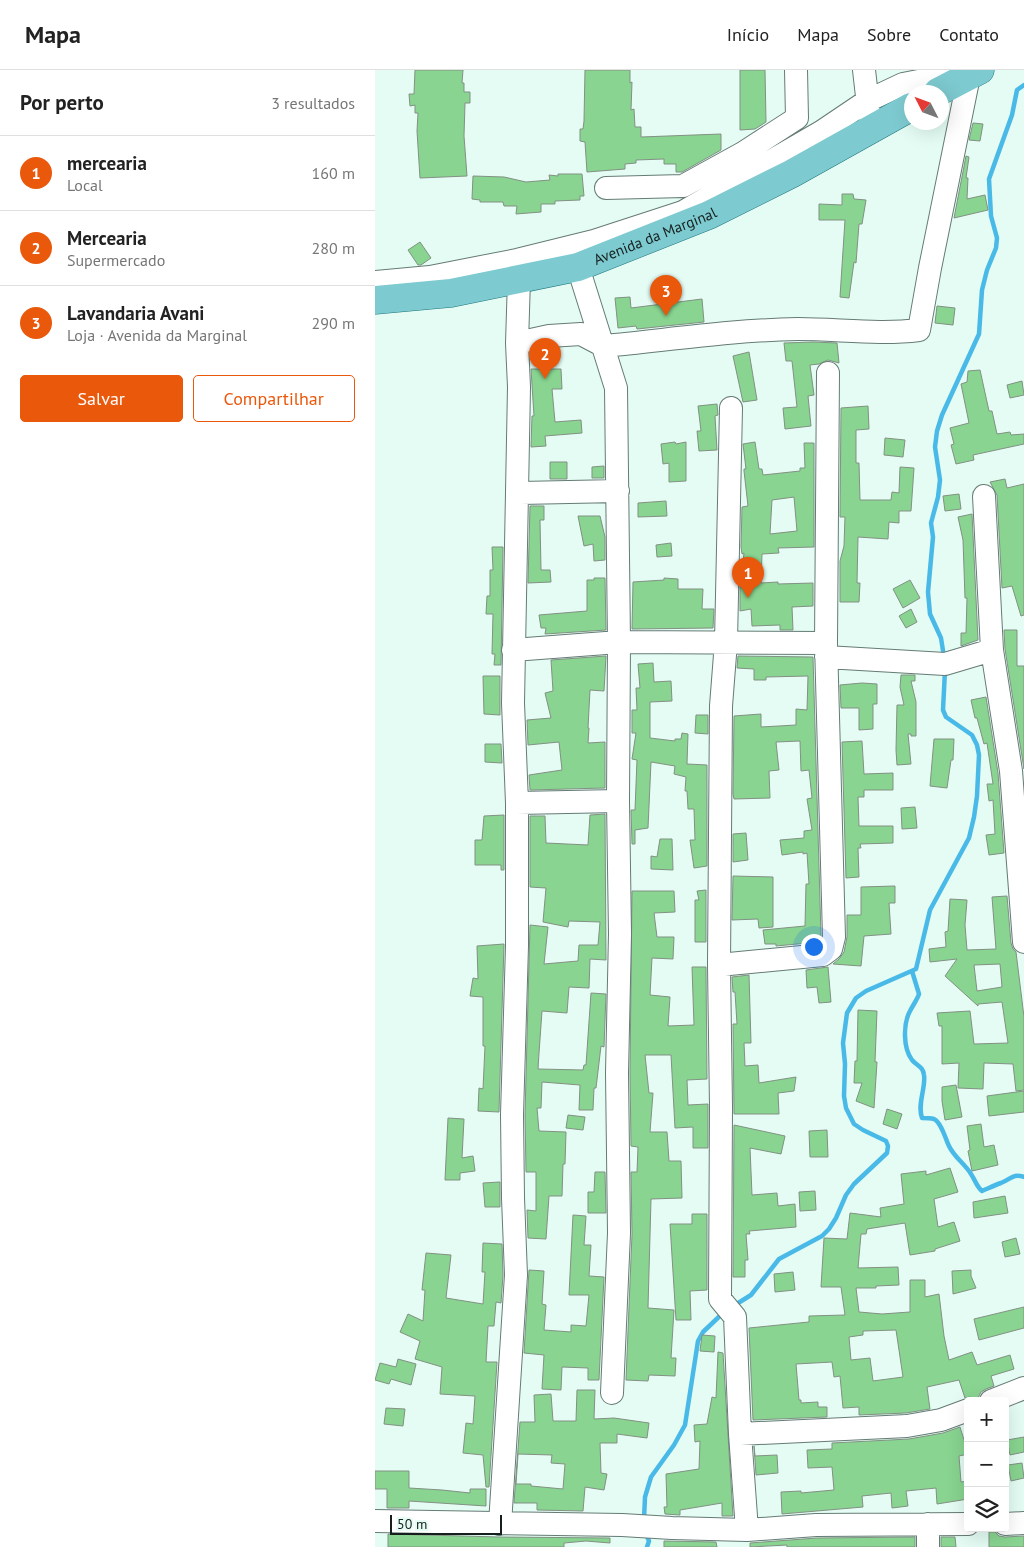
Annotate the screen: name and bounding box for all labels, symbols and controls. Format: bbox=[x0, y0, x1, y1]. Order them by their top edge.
text: Mapa bbox=[25, 19, 81, 50]
text: Início bbox=[727, 23, 769, 46]
text: Mapa bbox=[797, 23, 839, 46]
text: Sobre bbox=[867, 23, 911, 46]
text: Contato bbox=[939, 23, 999, 46]
north arrow bbox=[904, 85, 949, 130]
text: Por perto bbox=[20, 89, 104, 116]
text: 3 resultados bbox=[271, 93, 355, 113]
text: mercearia bbox=[67, 151, 147, 175]
text: 1 bbox=[31, 163, 41, 183]
text: 160 m bbox=[312, 163, 355, 183]
text: Local bbox=[67, 175, 103, 195]
street label: Avenida da Marginal bbox=[591, 202, 720, 269]
text: Mercearia bbox=[67, 226, 147, 250]
text: 2 bbox=[31, 238, 41, 258]
text: 280 m bbox=[312, 238, 355, 258]
text: Supermercado bbox=[67, 250, 165, 270]
pin: 3 bbox=[650, 275, 682, 316]
text: Lavandaria Avani bbox=[67, 301, 204, 325]
text: 3 bbox=[31, 313, 41, 333]
text: 290 m bbox=[312, 313, 355, 333]
text: Loja · Avenida da Marginal bbox=[67, 325, 247, 345]
pin: 2 bbox=[529, 338, 561, 379]
button: Salvar bbox=[20, 375, 183, 422]
button: Compartilhar bbox=[193, 375, 355, 422]
pin: 1 bbox=[732, 557, 764, 598]
your location bbox=[801, 934, 827, 960]
map controls bbox=[964, 1397, 1009, 1532]
button: + bbox=[964, 1397, 1009, 1442]
button: − bbox=[964, 1442, 1009, 1487]
button: layers bbox=[964, 1487, 1009, 1532]
scale bar bbox=[390, 1512, 503, 1535]
text: 50 m bbox=[397, 1515, 427, 1533]

